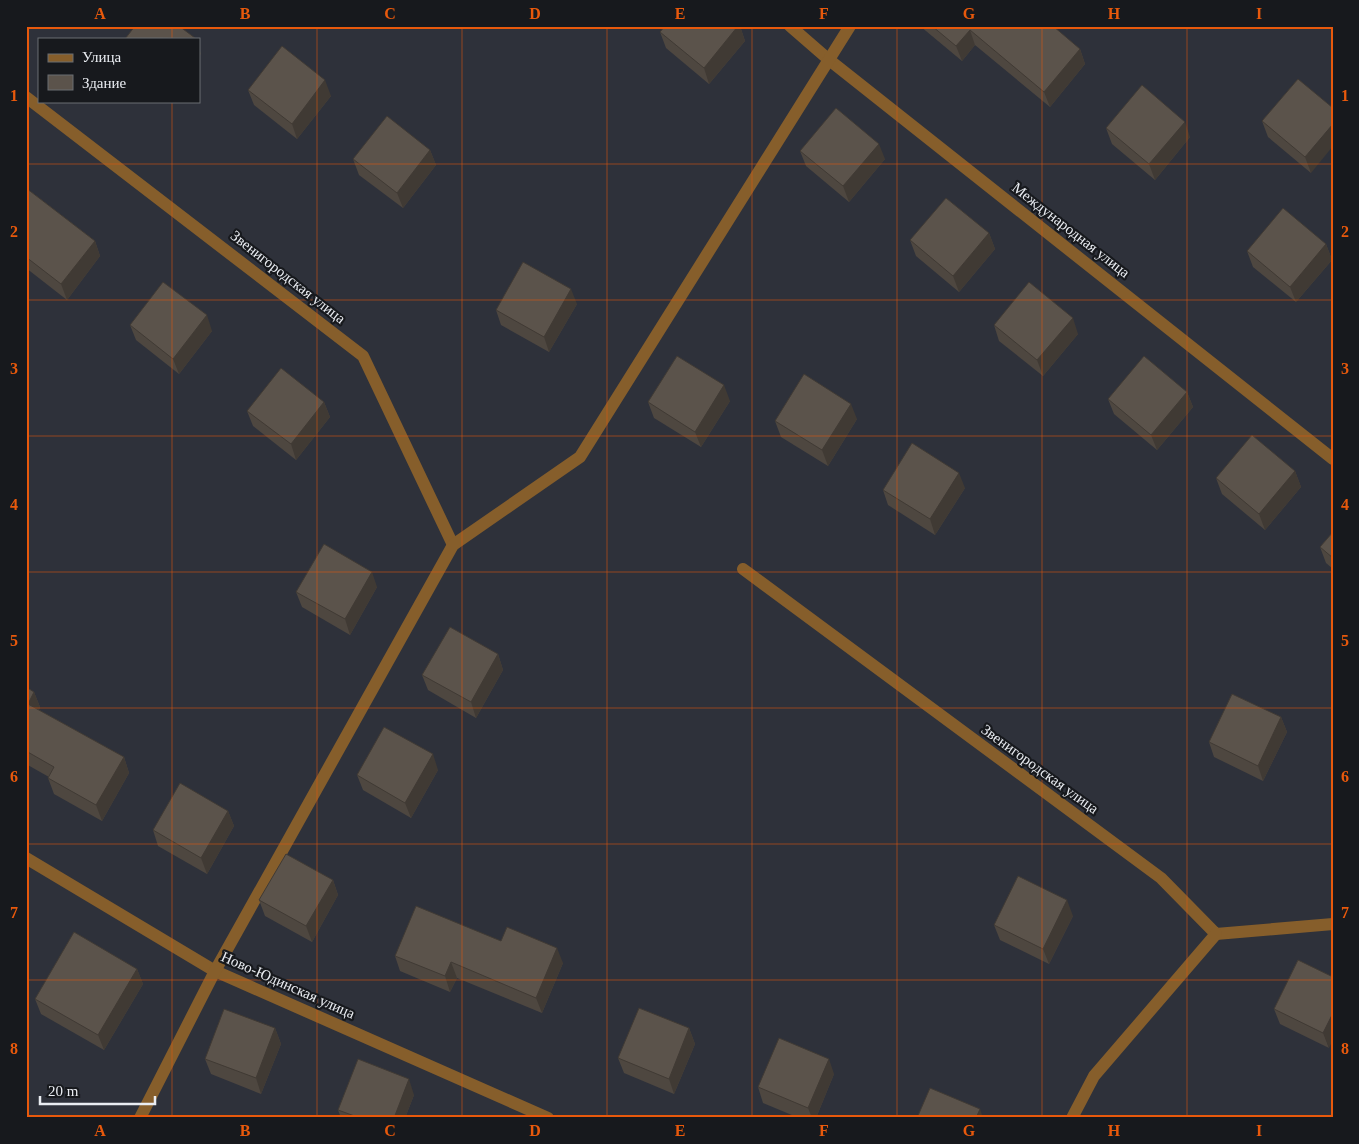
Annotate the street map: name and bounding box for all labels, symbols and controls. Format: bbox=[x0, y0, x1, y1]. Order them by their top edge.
text: A bbox=[94, 5, 106, 22]
text: B bbox=[240, 5, 251, 22]
text: C bbox=[384, 5, 396, 22]
text: D bbox=[529, 5, 541, 22]
text: E bbox=[675, 5, 685, 22]
text: F bbox=[819, 5, 829, 22]
text: G bbox=[963, 5, 976, 22]
text: H bbox=[1108, 5, 1121, 22]
text: I bbox=[1256, 5, 1262, 22]
legend bbox=[38, 38, 200, 102]
text: Улица bbox=[82, 49, 121, 65]
text: Здание bbox=[82, 75, 126, 91]
text: 1 bbox=[10, 87, 18, 104]
text: 1 bbox=[1341, 87, 1349, 104]
street label: Международная улица bbox=[1009, 179, 1133, 281]
text: 2 bbox=[10, 223, 18, 240]
text: 2 bbox=[1341, 223, 1349, 240]
street label: Звенигородская улица bbox=[228, 227, 349, 327]
text: 3 bbox=[10, 360, 18, 377]
text: 3 bbox=[1341, 360, 1349, 377]
text: 4 bbox=[10, 496, 18, 513]
text: 4 bbox=[1341, 496, 1349, 513]
text: 5 bbox=[10, 632, 18, 649]
text: 5 bbox=[1341, 632, 1349, 649]
street label: Звенигородская улица bbox=[978, 721, 1102, 817]
text: 6 bbox=[10, 768, 18, 785]
text: 6 bbox=[1341, 768, 1349, 785]
text: 7 bbox=[10, 904, 18, 921]
text: 7 bbox=[1341, 904, 1349, 921]
street label: Ново-Юдинская улица bbox=[219, 948, 358, 1022]
text: 8 bbox=[10, 1040, 18, 1057]
text: 8 bbox=[1341, 1040, 1349, 1057]
scale bar bbox=[40, 1074, 155, 1106]
text: 20 m bbox=[48, 1083, 79, 1099]
text: A bbox=[94, 1122, 106, 1139]
text: B bbox=[240, 1122, 251, 1139]
text: C bbox=[384, 1122, 396, 1139]
text: D bbox=[529, 1122, 541, 1139]
text: E bbox=[675, 1122, 685, 1139]
text: F bbox=[819, 1122, 829, 1139]
text: G bbox=[963, 1122, 976, 1139]
text: H bbox=[1108, 1122, 1121, 1139]
text: I bbox=[1256, 1122, 1262, 1139]

